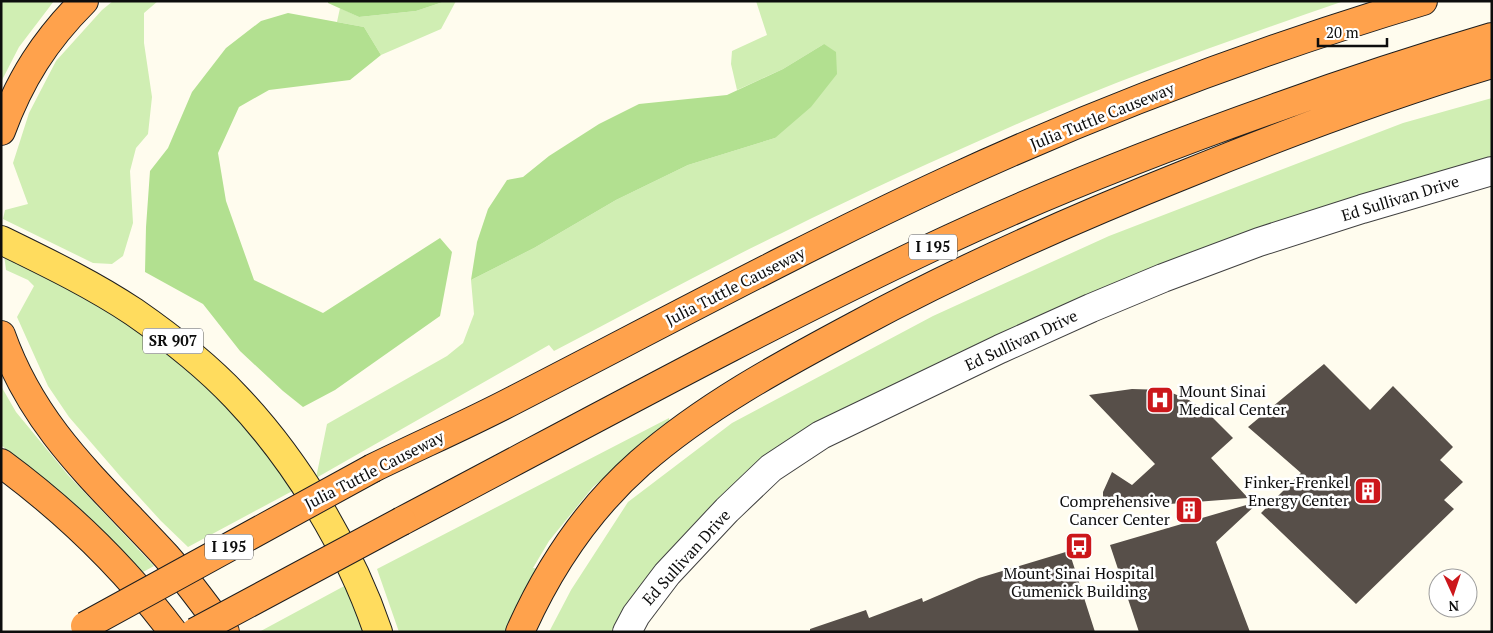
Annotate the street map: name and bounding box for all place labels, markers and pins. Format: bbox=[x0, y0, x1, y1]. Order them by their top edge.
place label: Mount Sinai Medical Center bbox=[1179, 380, 1287, 420]
hospital icon: Mount Sinai Medical Center bbox=[1145, 385, 1175, 415]
place label: Finker-Frenkel Energy Center bbox=[1244, 471, 1350, 511]
building icon: Finker-Frenkel Energy Center bbox=[1353, 476, 1383, 506]
place label: Comprehensive Cancer Center bbox=[1060, 490, 1171, 530]
building icon: Comprehensive Cancer Center bbox=[1174, 495, 1204, 525]
bus stop icon: Mount Sinai Hospital Gumenick Building bbox=[1064, 531, 1094, 561]
place label: Mount Sinai Hospital Gumenick Building bbox=[1003, 562, 1155, 602]

